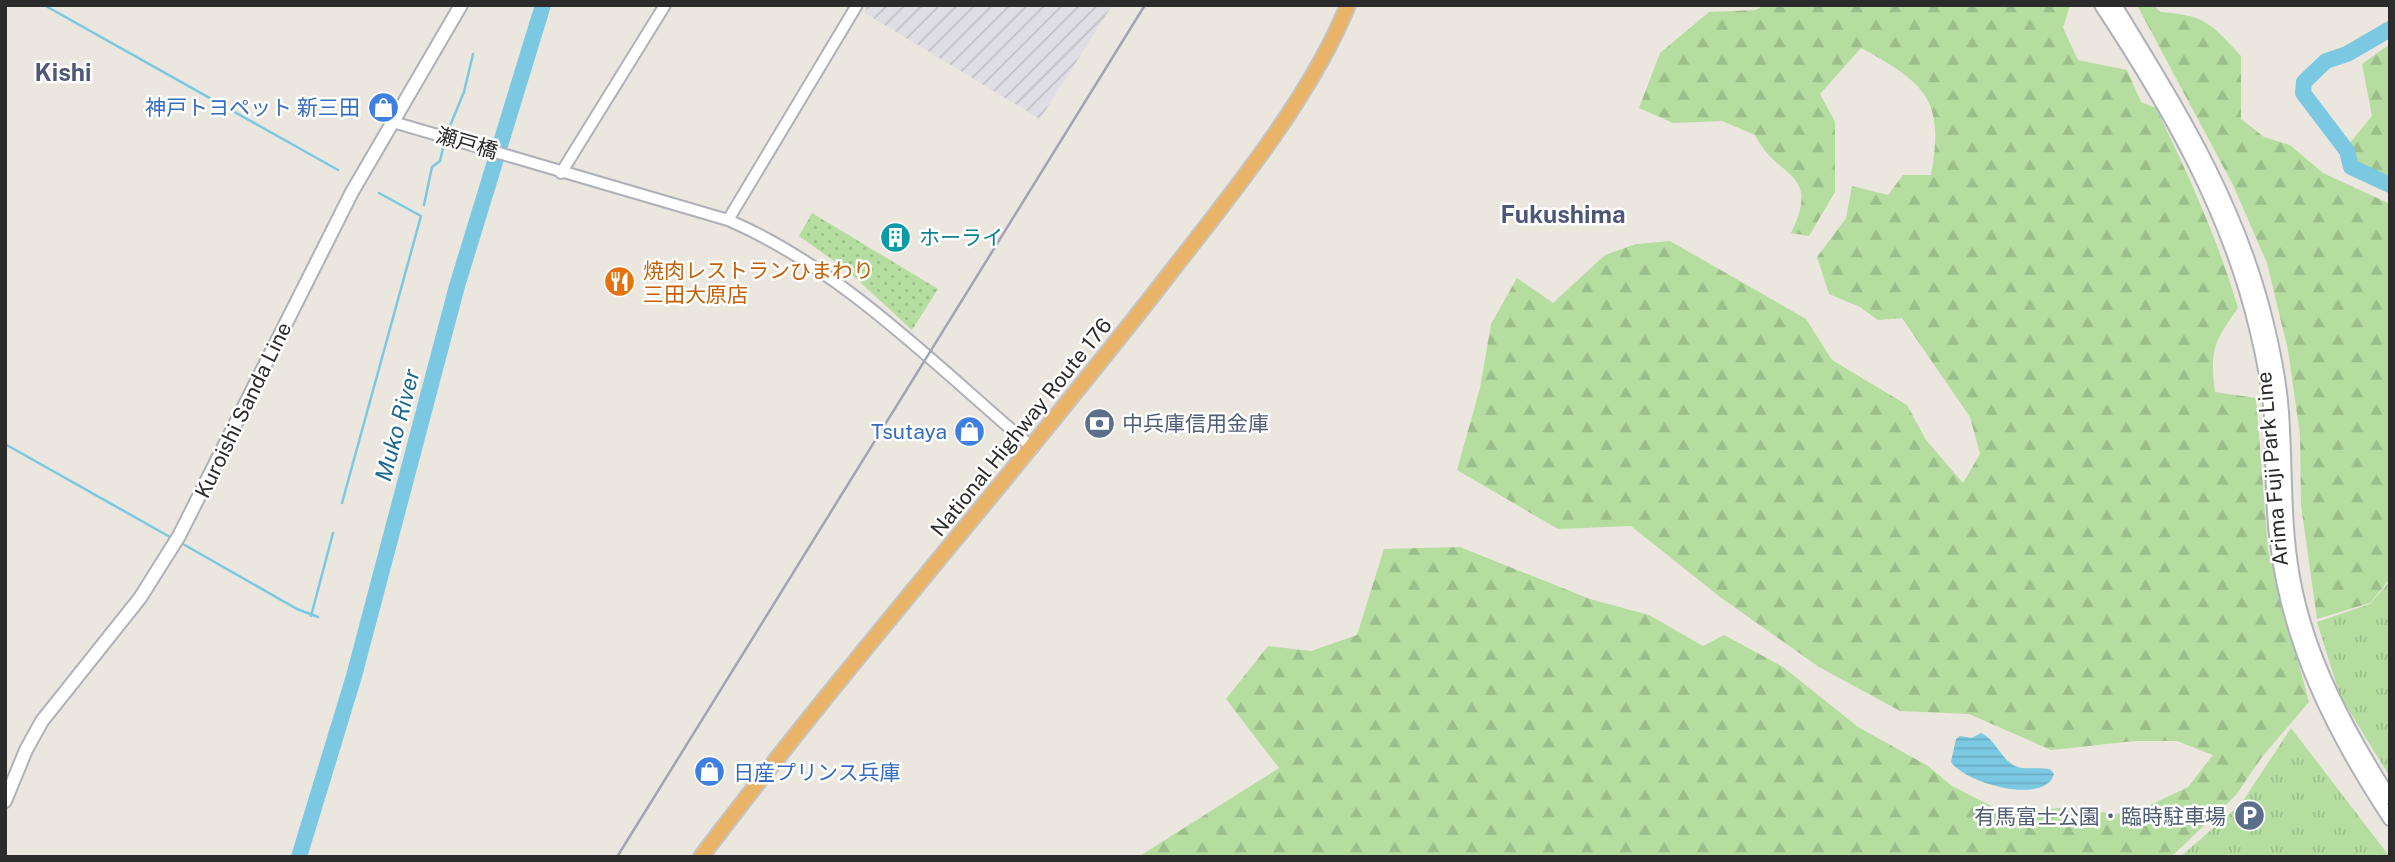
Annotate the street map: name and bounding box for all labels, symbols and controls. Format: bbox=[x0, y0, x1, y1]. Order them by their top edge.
district label: Kishi bbox=[35, 58, 91, 86]
shop icon: 神戸トヨペット 新三田 bbox=[366, 90, 400, 124]
place label: 神戸トヨペット 新三田 bbox=[145, 95, 360, 120]
street label: 瀬戸橋 bbox=[433, 122, 501, 164]
district label: Fukushima bbox=[1500, 200, 1626, 228]
building icon: ホーライ bbox=[879, 220, 913, 254]
place label: ホーライ bbox=[919, 225, 1003, 250]
place label: 焼肉レストランひまわり 三田大原店 bbox=[643, 258, 874, 307]
restaurant icon: 焼肉レストランひまわり 三田大原店 bbox=[603, 265, 637, 299]
street label: National Highway Route 176 bbox=[925, 313, 1117, 541]
street label: Kuroishi Sanda Line bbox=[190, 318, 296, 502]
water label: Muko River bbox=[369, 366, 425, 484]
street label: Arima Fuji Park Line bbox=[2251, 371, 2293, 567]
bank icon: 中兵庫信用金庫 bbox=[1082, 406, 1116, 440]
place label: 中兵庫信用金庫 bbox=[1122, 411, 1269, 436]
shop icon: Tsutaya bbox=[953, 414, 987, 448]
place label: Tsutaya bbox=[871, 419, 947, 444]
shop icon: 日産プリンス兵庫 bbox=[693, 755, 727, 789]
place label: 日産プリンス兵庫 bbox=[733, 760, 901, 785]
parking icon: 有馬富士公園・臨時駐車場 bbox=[2232, 799, 2266, 833]
place label: 有馬富士公園・臨時駐車場 bbox=[1974, 804, 2226, 829]

